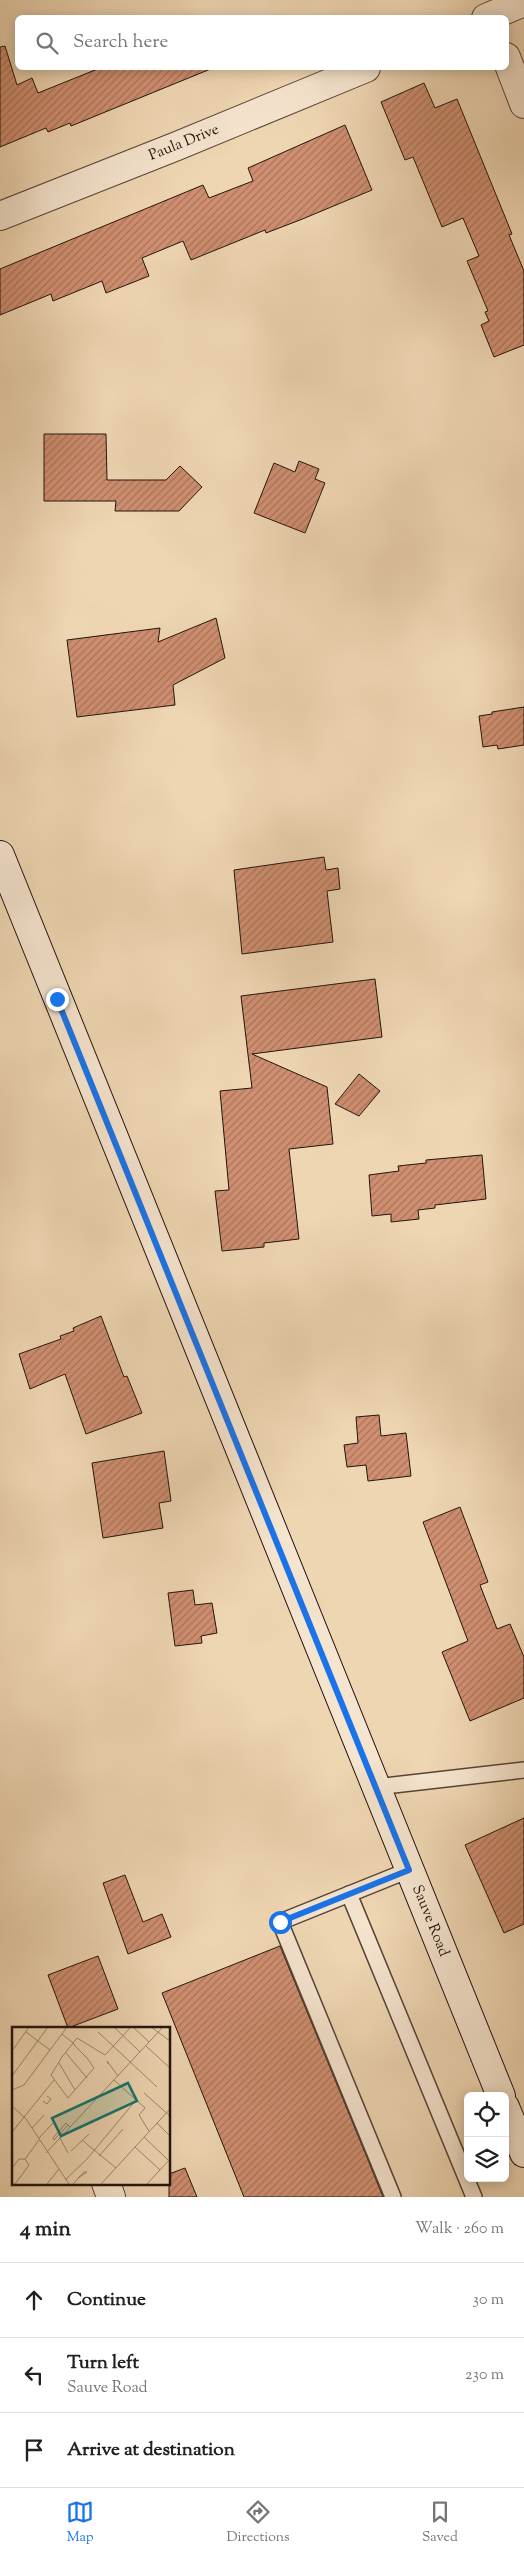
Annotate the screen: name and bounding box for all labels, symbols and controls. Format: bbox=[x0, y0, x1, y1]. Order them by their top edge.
search box bbox=[15, 15, 509, 70]
icon: search bbox=[33, 29, 61, 57]
text: Search here bbox=[73, 29, 168, 56]
street label: Paula Drive bbox=[146, 119, 222, 167]
route end bbox=[46, 988, 69, 1011]
street label: Sauve Road bbox=[406, 1882, 454, 1960]
route start bbox=[269, 1911, 292, 1934]
inset map bbox=[12, 2027, 170, 2184]
map controls bbox=[464, 2092, 509, 2182]
button: locate bbox=[464, 2092, 509, 2137]
button: layers bbox=[464, 2137, 509, 2182]
text: 4 min bbox=[20, 2215, 71, 2245]
text: Walk · 260 m bbox=[415, 2218, 504, 2241]
icon: ahead bbox=[20, 2286, 48, 2314]
text: Continue bbox=[67, 2287, 146, 2314]
text: 30 m bbox=[473, 2289, 504, 2312]
text: Turn left bbox=[67, 2350, 139, 2377]
icon: left bbox=[20, 2361, 48, 2389]
text: 230 m bbox=[465, 2364, 504, 2387]
text: Sauve Road bbox=[67, 2377, 148, 2400]
icon: arrive bbox=[20, 2436, 48, 2464]
text: Arrive at destination bbox=[67, 2437, 235, 2464]
tab: Map bbox=[66, 2498, 94, 2548]
tab: Directions bbox=[226, 2498, 290, 2548]
tab: Saved bbox=[422, 2498, 458, 2548]

